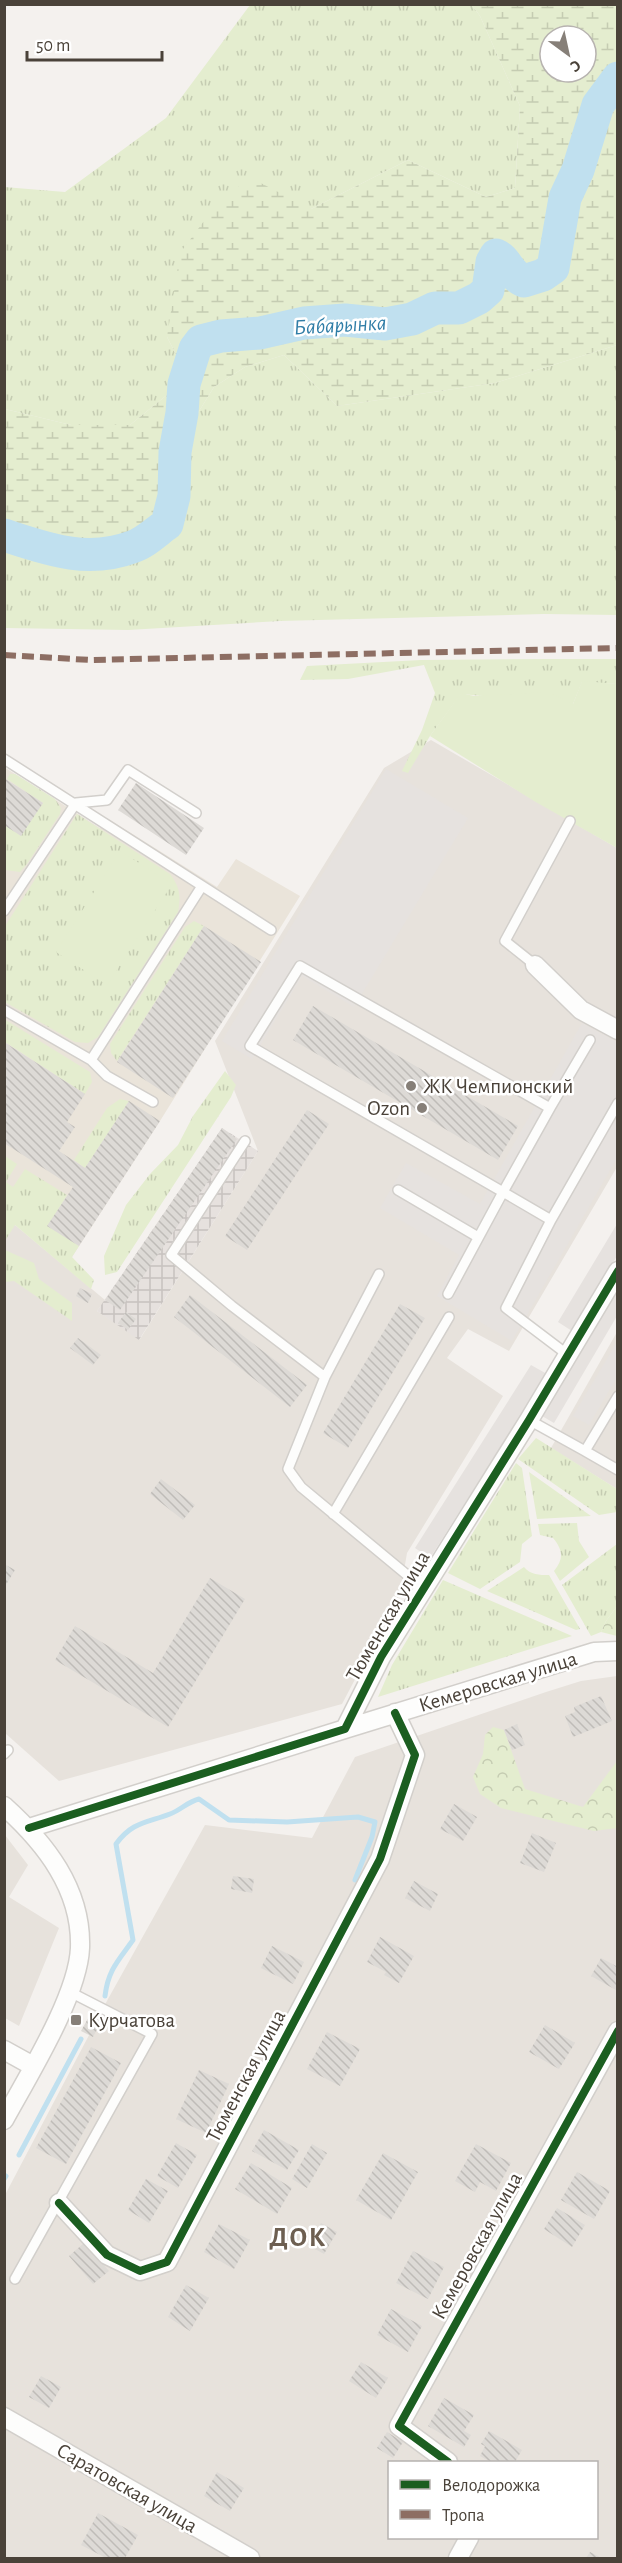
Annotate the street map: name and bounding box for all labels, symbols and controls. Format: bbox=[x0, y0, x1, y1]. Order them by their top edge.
scale bar bbox=[27, 24, 162, 62]
north arrow bbox=[538, 24, 598, 84]
text: 50 m bbox=[36, 37, 70, 55]
text: С bbox=[567, 57, 584, 75]
water label: Бабарынка bbox=[293, 312, 387, 339]
place label: ЖК Чемпионский bbox=[423, 1076, 573, 1097]
marker: ЖК Чемпионский bbox=[404, 1079, 418, 1093]
place label: Ozon bbox=[367, 1098, 410, 1119]
marker: Ozon bbox=[415, 1101, 429, 1115]
street label: Тюменская улица bbox=[342, 1547, 434, 1685]
street label: Кемеровская улица bbox=[416, 1648, 580, 1716]
street label: Тюменская улица bbox=[202, 2006, 290, 2146]
place label: Курчатова bbox=[88, 2010, 175, 2031]
marker: Курчатова bbox=[69, 2013, 83, 2027]
street label: Кемеровская улица bbox=[428, 2169, 526, 2323]
district label: ДОК bbox=[269, 2224, 327, 2251]
street label: Саратовская улица bbox=[53, 2439, 201, 2537]
legend bbox=[388, 2461, 598, 2539]
text: Велодорожка bbox=[442, 2477, 540, 2495]
text: Тропа bbox=[442, 2507, 485, 2525]

